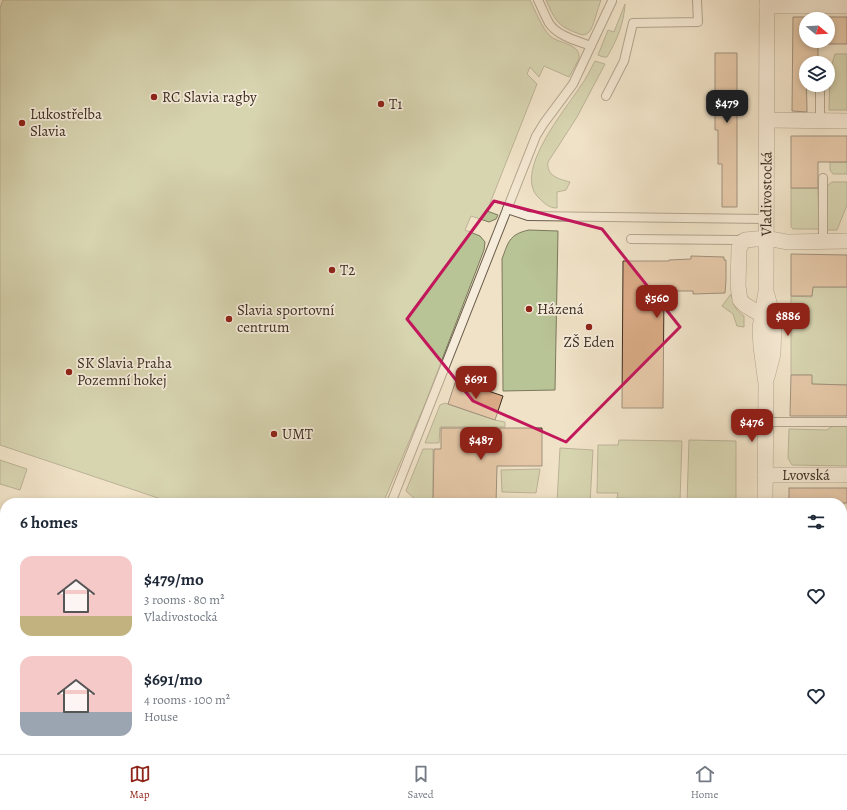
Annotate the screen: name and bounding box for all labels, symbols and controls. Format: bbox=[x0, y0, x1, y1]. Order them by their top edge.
north arrow bbox=[799, 12, 835, 48]
map controls bbox=[799, 12, 835, 92]
button: layers bbox=[799, 56, 835, 92]
place label: RC Slavia ragby bbox=[162, 87, 257, 107]
pin: $479 bbox=[703, 90, 751, 124]
marker: RC Slavia ragby bbox=[149, 92, 159, 102]
place label: T1 bbox=[389, 94, 402, 114]
text: $479 bbox=[715, 94, 739, 111]
marker: T1 bbox=[376, 99, 386, 109]
place label: Lukostřelba Slavia bbox=[30, 104, 102, 141]
marker: Lukostřelba Slavia bbox=[17, 118, 27, 128]
street label: Vladivostocká bbox=[756, 151, 776, 237]
place label: T2 bbox=[340, 260, 355, 280]
marker: T2 bbox=[327, 265, 337, 275]
pin: $560 bbox=[633, 285, 681, 319]
text: $560 bbox=[645, 289, 669, 306]
place label: Házená bbox=[537, 299, 584, 319]
place label: Slavia sportovní centrum bbox=[237, 300, 335, 337]
pin: $886 bbox=[764, 303, 812, 337]
marker: Házená bbox=[524, 304, 534, 314]
text: $886 bbox=[776, 307, 800, 324]
marker: Slavia sportovní centrum bbox=[224, 314, 234, 324]
marker: ZŠ Eden bbox=[584, 322, 594, 332]
place label: ZŠ Eden bbox=[564, 332, 614, 352]
place label: SK Slavia Praha Pozemní hokej bbox=[77, 353, 172, 390]
pin: $691 bbox=[452, 366, 500, 400]
marker: SK Slavia Praha Pozemní hokej bbox=[64, 367, 74, 377]
text: $691 bbox=[465, 370, 487, 387]
pin: $476 bbox=[728, 409, 776, 443]
text: $476 bbox=[740, 413, 764, 430]
place label: UMT bbox=[282, 424, 314, 444]
pin: $487 bbox=[457, 427, 505, 461]
marker: UMT bbox=[269, 429, 279, 439]
text: $487 bbox=[469, 431, 493, 448]
street label: Lvovská bbox=[782, 465, 830, 485]
text: 6 homes bbox=[20, 511, 78, 534]
icon: filters bbox=[805, 511, 827, 533]
text: $479/mo bbox=[144, 568, 204, 591]
icon: home bbox=[52, 572, 100, 620]
icon: heart bbox=[805, 585, 827, 607]
text: 3 rooms · 80 m² bbox=[144, 591, 224, 608]
text: Vladivostocká bbox=[144, 608, 218, 625]
text: $691/mo bbox=[144, 668, 202, 691]
icon: home bbox=[52, 672, 100, 720]
icon: heart bbox=[805, 685, 827, 707]
text: 4 rooms · 100 m² bbox=[144, 691, 230, 708]
text: House bbox=[144, 708, 178, 725]
tab: Map bbox=[129, 763, 151, 802]
tab: Saved bbox=[408, 763, 434, 802]
tab: Home bbox=[691, 763, 718, 802]

